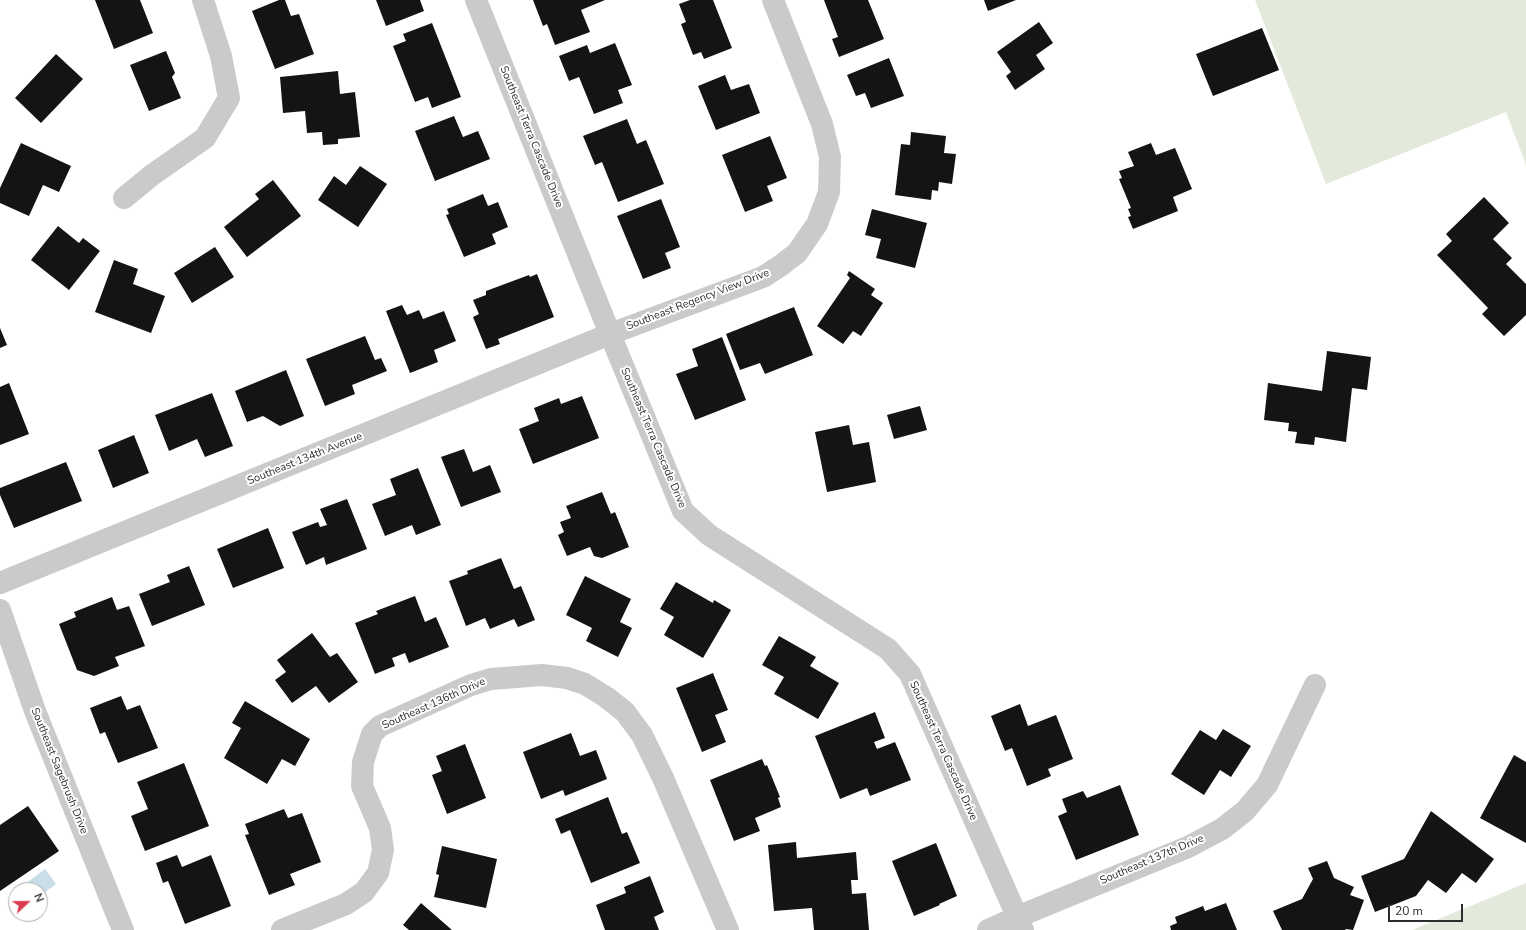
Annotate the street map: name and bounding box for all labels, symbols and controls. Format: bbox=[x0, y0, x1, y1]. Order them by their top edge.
street label: Southeast Terra Cascade Drive bbox=[497, 64, 565, 210]
street label: Southeast Regency View Drive bbox=[625, 267, 771, 333]
street label: Southeast Terra Cascade Drive bbox=[617, 366, 689, 510]
street label: Southeast 134th Avenue bbox=[246, 430, 364, 488]
street label: Southeast 136th Drive bbox=[380, 675, 488, 733]
street label: Southeast Terra Cascade Drive bbox=[906, 679, 980, 823]
street label: Southeast Sagebrush Drive bbox=[28, 706, 90, 836]
street label: Southeast 137th Drive bbox=[1098, 832, 1206, 888]
north arrow bbox=[8, 882, 48, 922]
text: N bbox=[30, 891, 47, 904]
scale bar bbox=[1390, 896, 1465, 922]
text: 20 m bbox=[1395, 903, 1423, 919]

